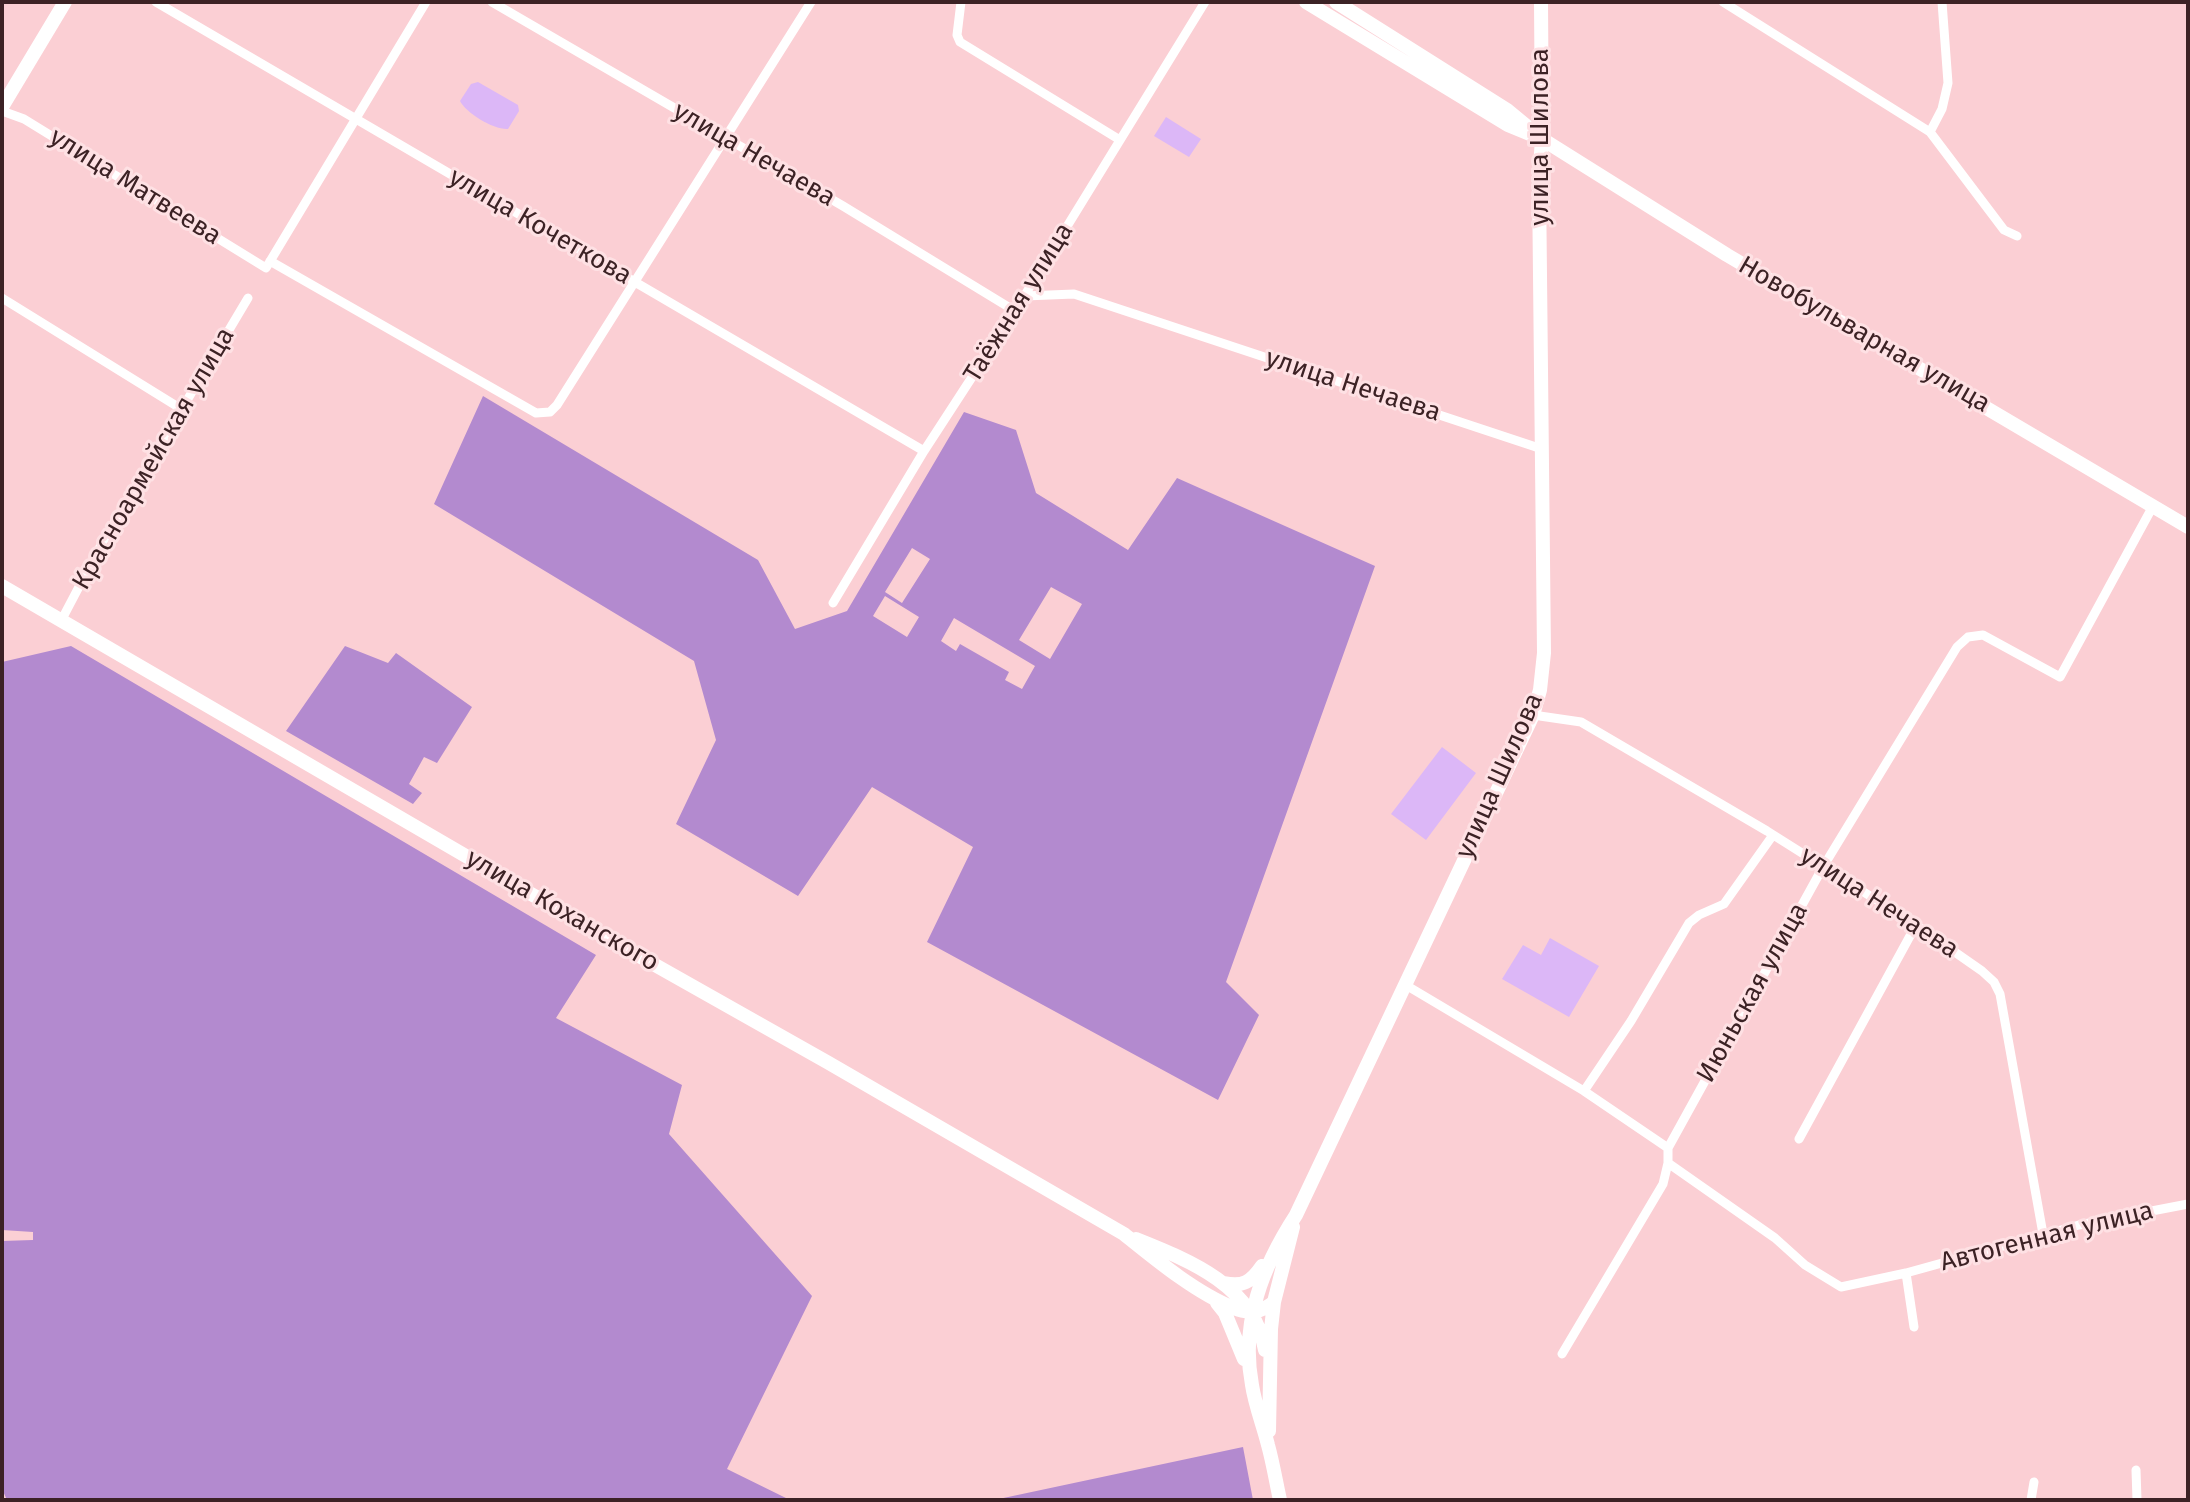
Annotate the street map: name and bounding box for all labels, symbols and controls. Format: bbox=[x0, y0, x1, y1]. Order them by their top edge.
street label: улица Шилова bbox=[1525, 48, 1557, 226]
street label: улица Нечаева bbox=[667, 96, 841, 214]
street label: улица Матвеева bbox=[43, 122, 227, 252]
street label: улица Кочеткова bbox=[443, 162, 637, 292]
street label: Таёжная улица bbox=[958, 218, 1080, 388]
street label: Новобульварная улица bbox=[1733, 250, 1995, 420]
street label: Красноармейская улица bbox=[66, 322, 242, 596]
street label: улица Нечаева bbox=[1261, 343, 1445, 429]
street label: улица Шилова bbox=[1450, 688, 1550, 864]
street label: улица Нечаева bbox=[1794, 840, 1964, 966]
street label: улица Коханского bbox=[460, 843, 664, 979]
street label: Июньская улица bbox=[1691, 898, 1815, 1088]
street label: Автогенная улица bbox=[1937, 1195, 2157, 1279]

